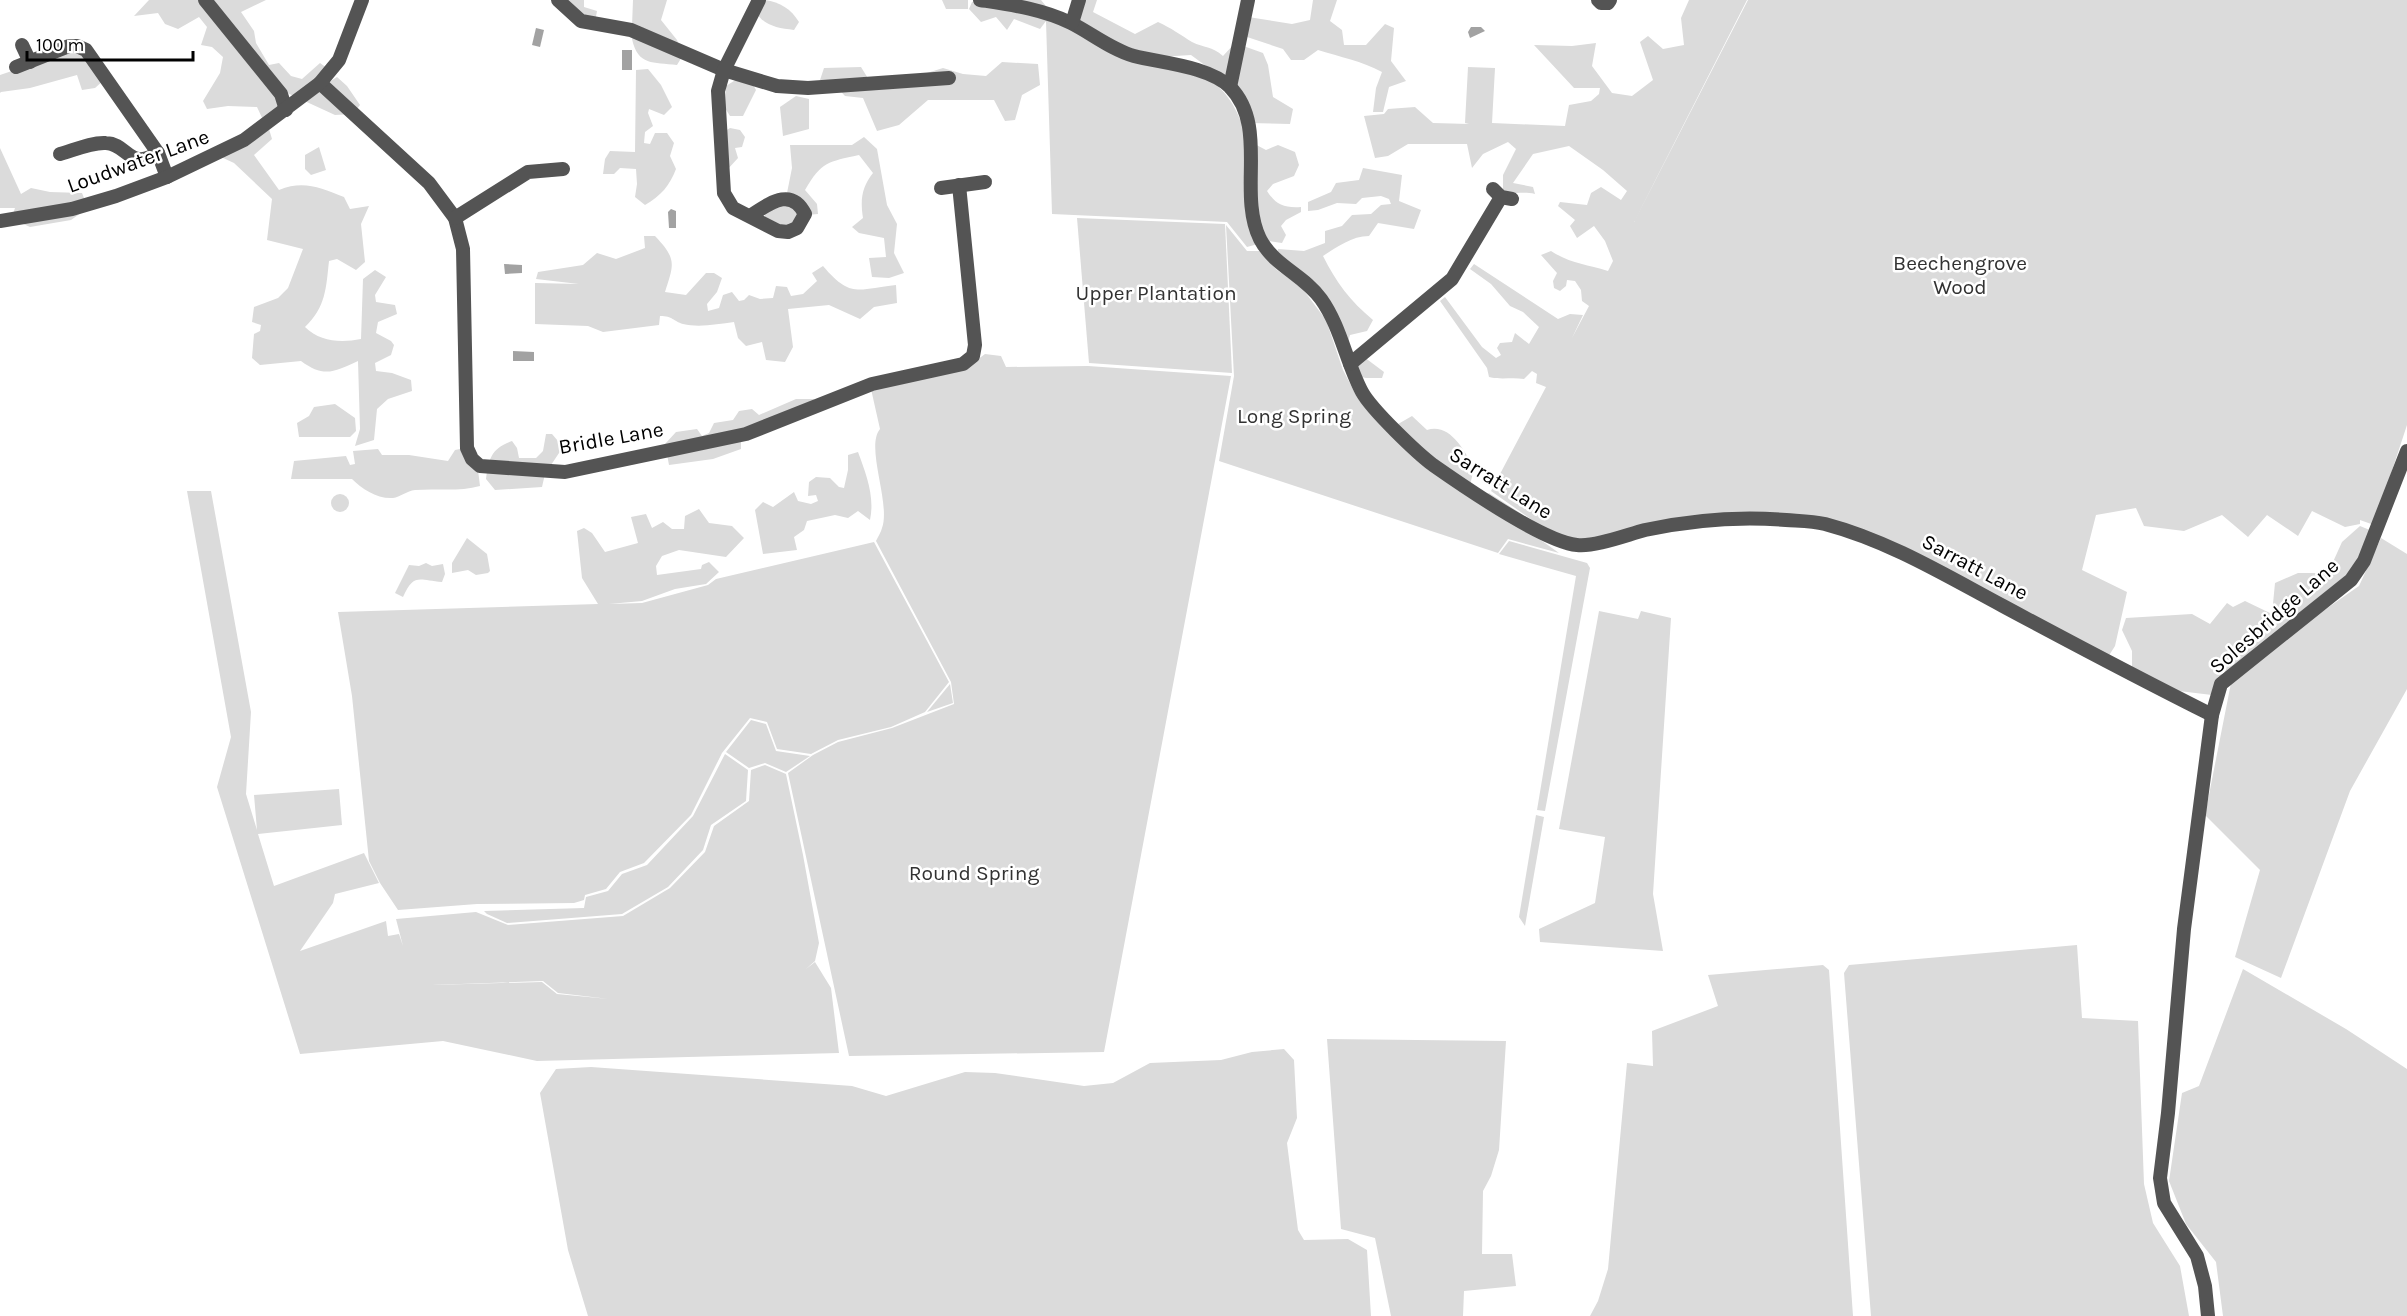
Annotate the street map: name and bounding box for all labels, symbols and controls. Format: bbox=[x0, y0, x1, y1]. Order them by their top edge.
scale bar bbox=[27, 24, 194, 62]
text: 100 m bbox=[36, 34, 84, 56]
street label: Loudwater Lane bbox=[64, 124, 212, 198]
park label: Beechengrove Wood bbox=[1893, 251, 2027, 299]
park label: Upper Plantation bbox=[1075, 281, 1237, 305]
park label: Long Spring bbox=[1237, 404, 1351, 428]
street label: Bridle Lane bbox=[557, 417, 665, 459]
street label: Sarratt Lane bbox=[1445, 442, 1557, 524]
street label: Sarratt Lane bbox=[1918, 529, 2032, 605]
street label: Solesbridge Lane bbox=[2205, 553, 2343, 679]
park label: Round Spring bbox=[909, 861, 1039, 885]

